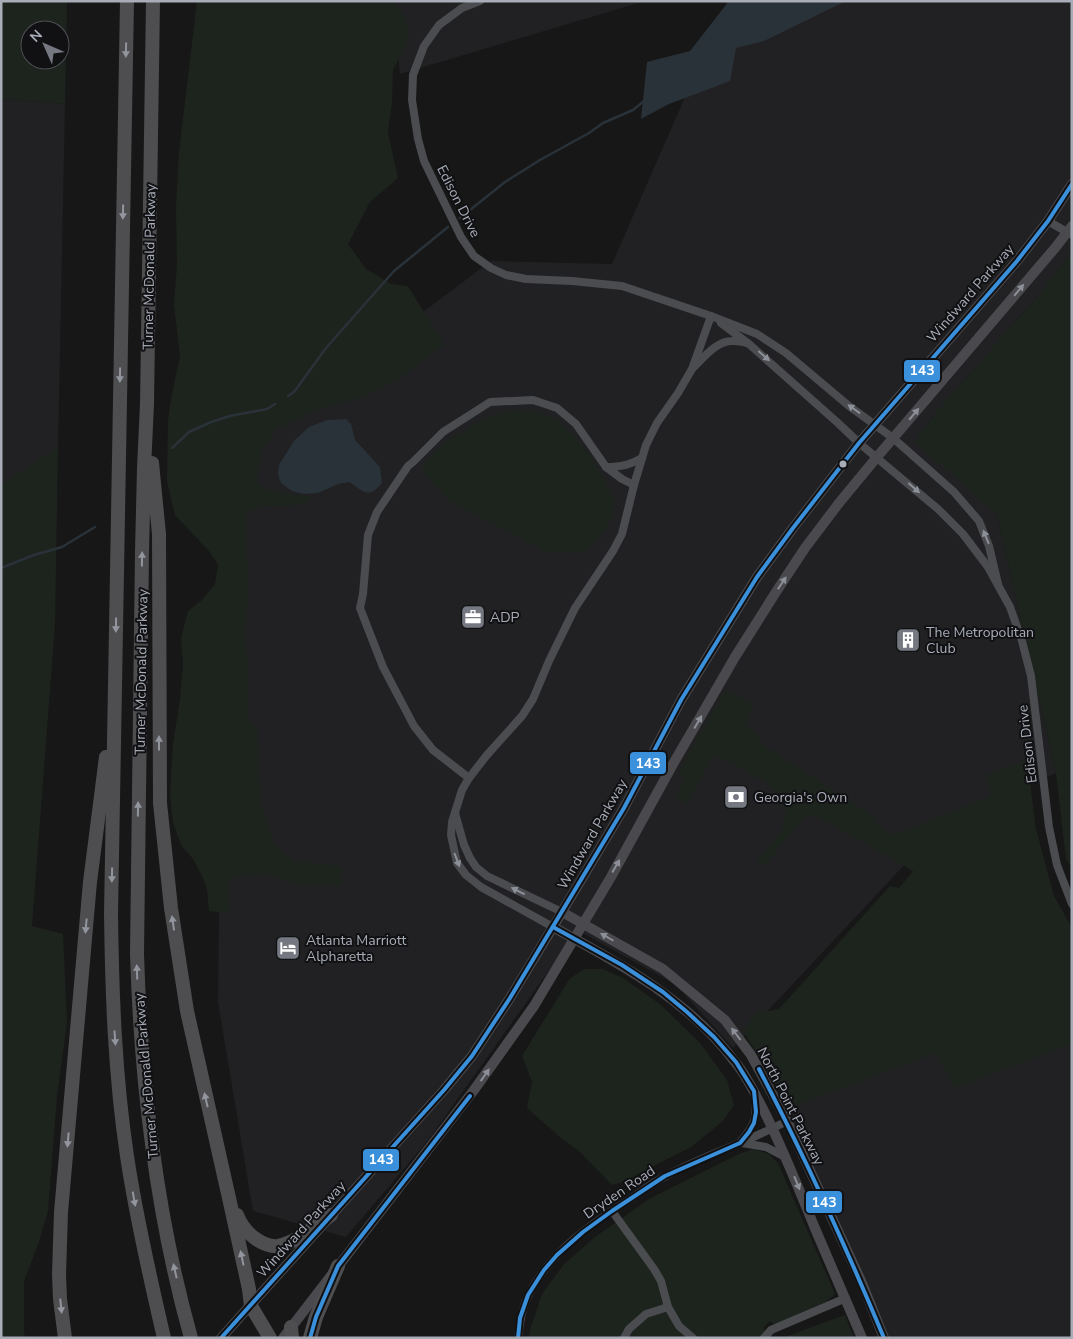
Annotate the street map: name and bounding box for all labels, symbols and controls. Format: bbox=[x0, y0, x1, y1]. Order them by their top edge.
north arrow bbox=[20, 20, 70, 70]
text: N bbox=[26, 26, 47, 47]
one-way arrow bbox=[122, 42, 130, 58]
street label: Edison Drive bbox=[432, 162, 485, 241]
street label: Turner McDonald Parkway bbox=[139, 183, 160, 350]
one-way arrow bbox=[119, 205, 127, 221]
street label: Windward Parkway bbox=[922, 240, 1019, 347]
one-way arrow bbox=[1014, 284, 1025, 297]
one-way arrow bbox=[757, 350, 769, 362]
line badge: 143 bbox=[903, 359, 941, 383]
text: 143 bbox=[909, 361, 935, 380]
one-way arrow bbox=[116, 367, 124, 383]
one-way arrow bbox=[848, 404, 861, 415]
one-way arrow bbox=[908, 408, 920, 420]
unlabelled marker bbox=[838, 459, 848, 469]
one-way arrow bbox=[908, 483, 921, 494]
one-way arrow bbox=[981, 530, 989, 545]
one-way arrow bbox=[138, 551, 146, 567]
one-way arrow bbox=[777, 576, 787, 590]
street label: Turner McDonald Parkway bbox=[131, 588, 152, 755]
office icon: ADP bbox=[460, 604, 486, 630]
place label: ADP bbox=[490, 608, 520, 627]
one-way arrow bbox=[112, 617, 120, 633]
place label: The Metropolitan Club bbox=[926, 623, 1034, 658]
building icon: The Metropolitan Club bbox=[895, 627, 921, 653]
street label: Edison Drive bbox=[1013, 704, 1042, 784]
one-way arrow bbox=[693, 715, 702, 729]
one-way arrow bbox=[155, 735, 163, 751]
line badge: 143 bbox=[629, 751, 667, 775]
text: 143 bbox=[635, 754, 661, 773]
street label: Windward Parkway bbox=[553, 775, 632, 893]
bank icon: Georgia's Own bbox=[723, 784, 749, 810]
place label: Georgia's Own bbox=[754, 788, 847, 807]
one-way arrow bbox=[135, 801, 143, 817]
one-way arrow bbox=[453, 853, 461, 868]
one-way arrow bbox=[612, 860, 621, 873]
one-way arrow bbox=[108, 868, 116, 884]
one-way arrow bbox=[511, 887, 525, 895]
one-way arrow bbox=[169, 914, 177, 930]
one-way arrow bbox=[82, 918, 90, 934]
place label: Atlanta Marriott Alpharetta bbox=[306, 931, 406, 966]
one-way arrow bbox=[600, 933, 614, 941]
hotel icon: Atlanta Marriott Alpharetta bbox=[275, 935, 301, 961]
one-way arrow bbox=[133, 963, 141, 979]
street label: Turner McDonald Parkway bbox=[130, 992, 163, 1159]
one-way arrow bbox=[730, 1028, 741, 1041]
one-way arrow bbox=[111, 1030, 119, 1046]
street label: North Point Parkway bbox=[753, 1044, 829, 1169]
one-way arrow bbox=[480, 1068, 490, 1082]
one-way arrow bbox=[202, 1092, 210, 1107]
one-way arrow bbox=[64, 1132, 72, 1148]
line badge: 143 bbox=[362, 1148, 400, 1172]
text: 143 bbox=[368, 1150, 394, 1169]
street label: Dryden Road bbox=[580, 1161, 659, 1223]
street label: Windward Parkway bbox=[253, 1176, 351, 1282]
one-way arrow bbox=[793, 1176, 801, 1191]
line badge: 143 bbox=[805, 1190, 843, 1214]
one-way arrow bbox=[131, 1191, 139, 1207]
text: 143 bbox=[811, 1193, 837, 1212]
one-way arrow bbox=[238, 1249, 246, 1265]
one-way arrow bbox=[171, 1264, 179, 1279]
one-way arrow bbox=[57, 1299, 65, 1315]

